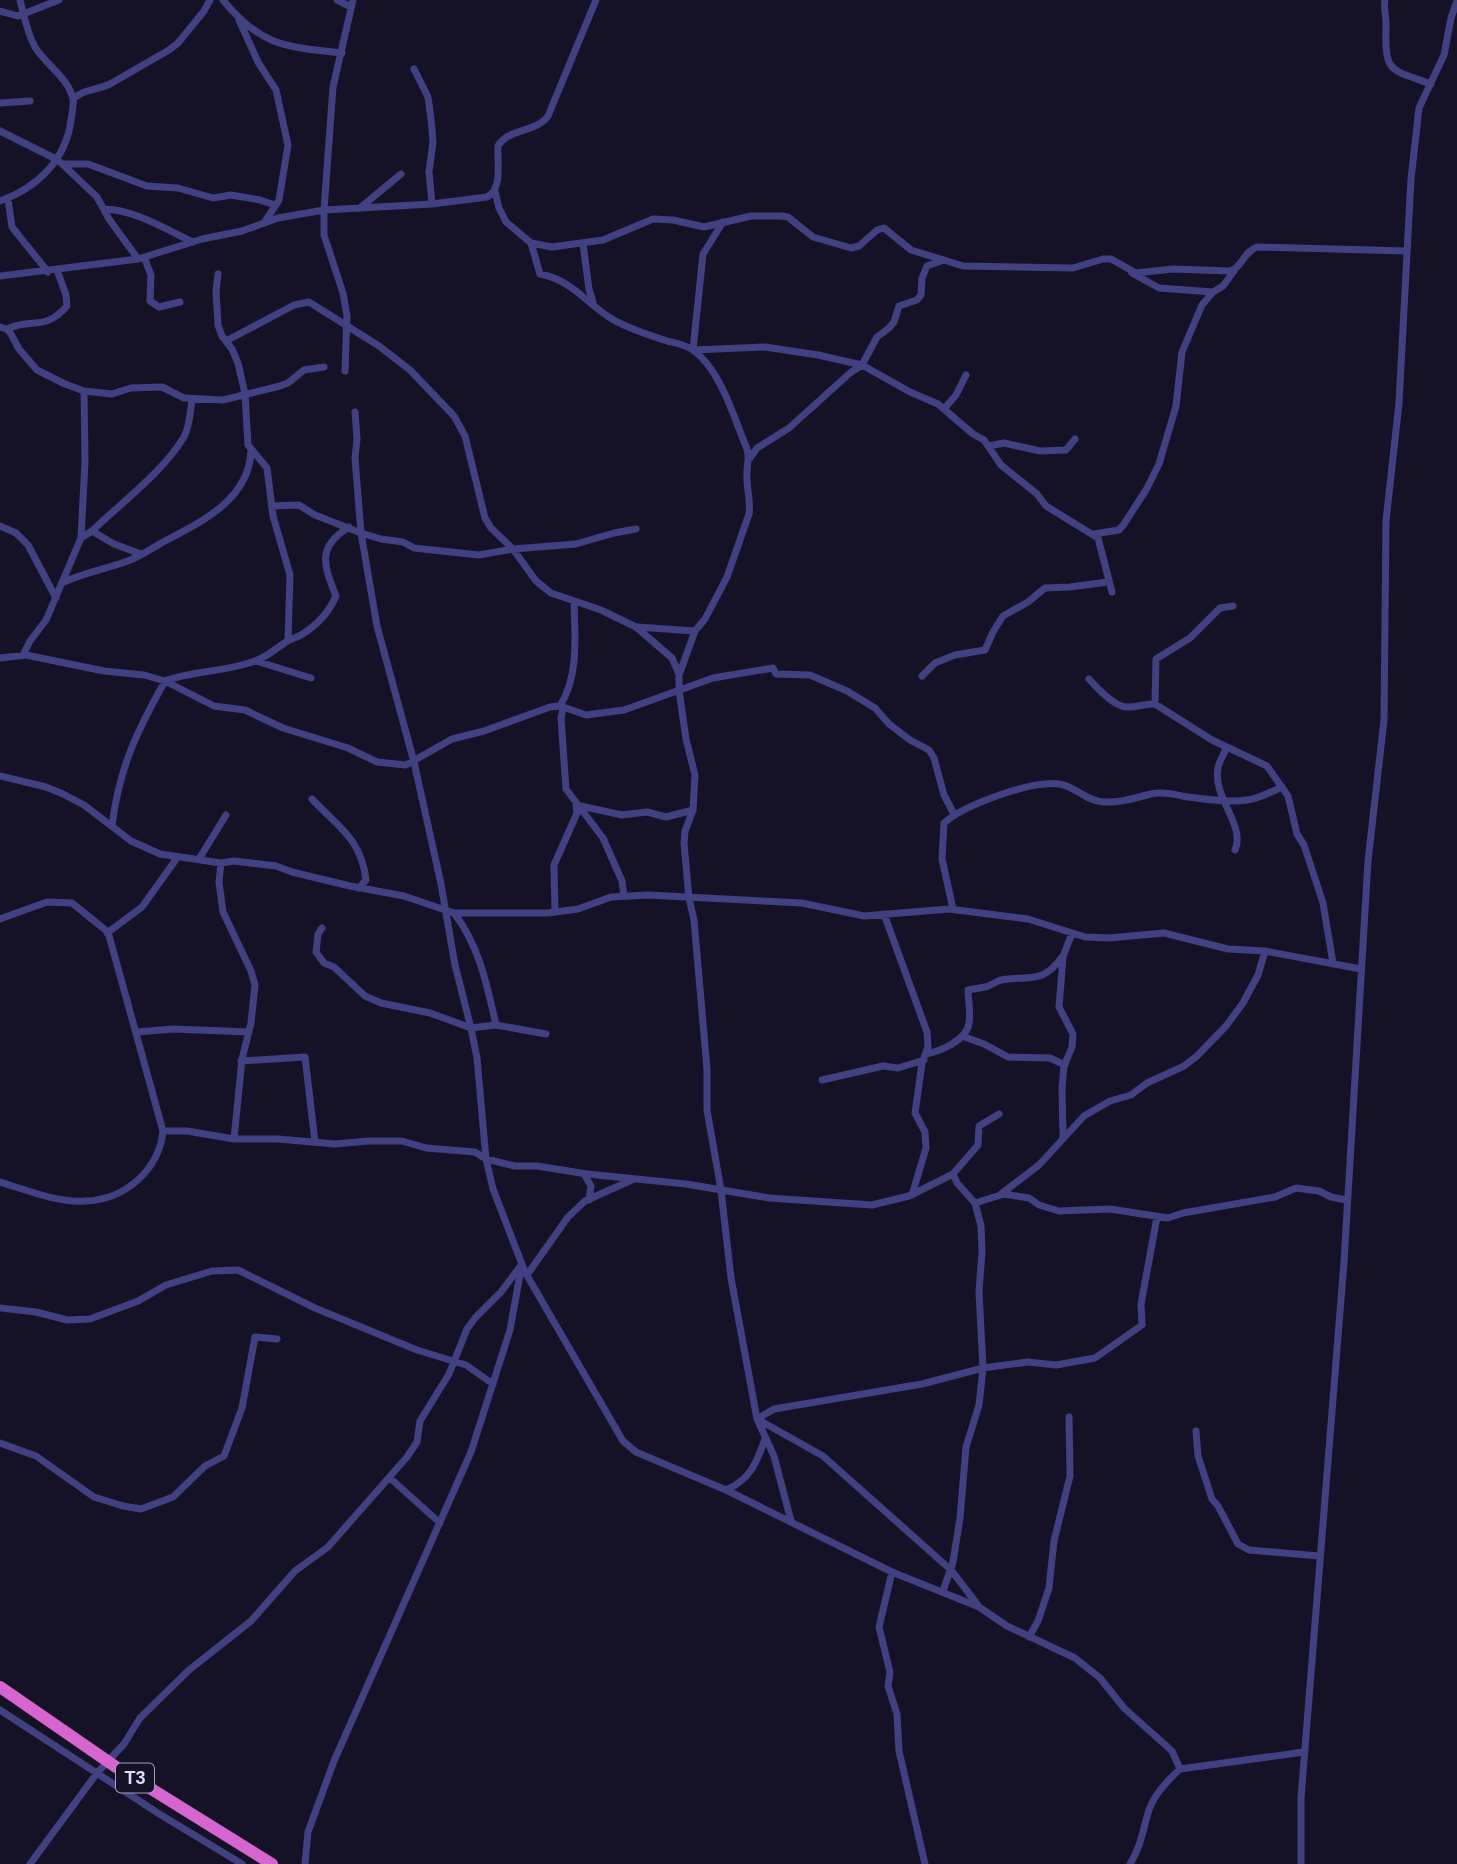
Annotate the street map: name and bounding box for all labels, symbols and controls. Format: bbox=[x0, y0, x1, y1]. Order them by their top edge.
road number: T3 bbox=[116, 1764, 154, 1792]

